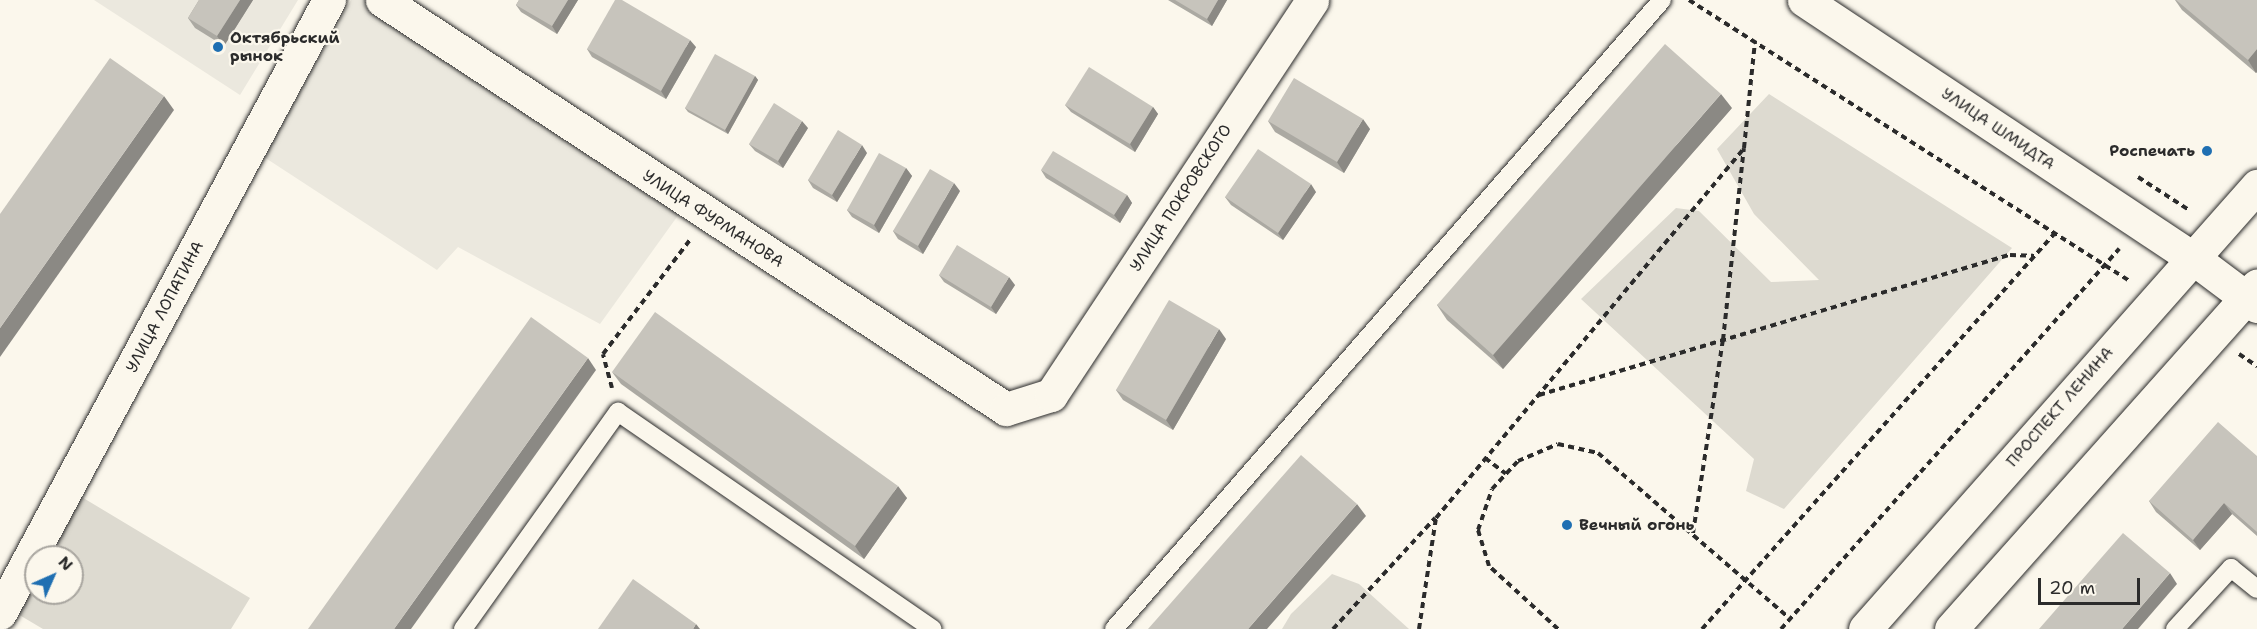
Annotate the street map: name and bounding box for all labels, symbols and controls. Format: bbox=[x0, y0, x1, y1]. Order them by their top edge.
place label: Октябрьский рынок bbox=[230, 28, 340, 66]
marker: Октябрьский рынок bbox=[211, 40, 225, 54]
street label: УЛИЦА ШМИДТА bbox=[1938, 84, 2058, 174]
street label: УЛИЦА ПОКРОВСКОГО bbox=[1126, 121, 1236, 275]
place label: Роспечать bbox=[2109, 141, 2195, 161]
marker: Роспечать bbox=[2200, 144, 2214, 158]
street label: УЛИЦА ФУРМАНОВА bbox=[639, 166, 787, 272]
street label: УЛИЦА ЛОПАТИНА bbox=[122, 238, 208, 376]
street label: ПРОСПЕКТ ЛЕНИНА bbox=[2003, 343, 2117, 471]
place label: Вечный огонь bbox=[1579, 515, 1694, 535]
marker: Вечный огонь bbox=[1560, 518, 1574, 532]
north arrow bbox=[24, 545, 84, 605]
text: N bbox=[54, 551, 78, 575]
scale bar bbox=[2041, 566, 2143, 604]
text: 20 m bbox=[2049, 576, 2095, 600]

